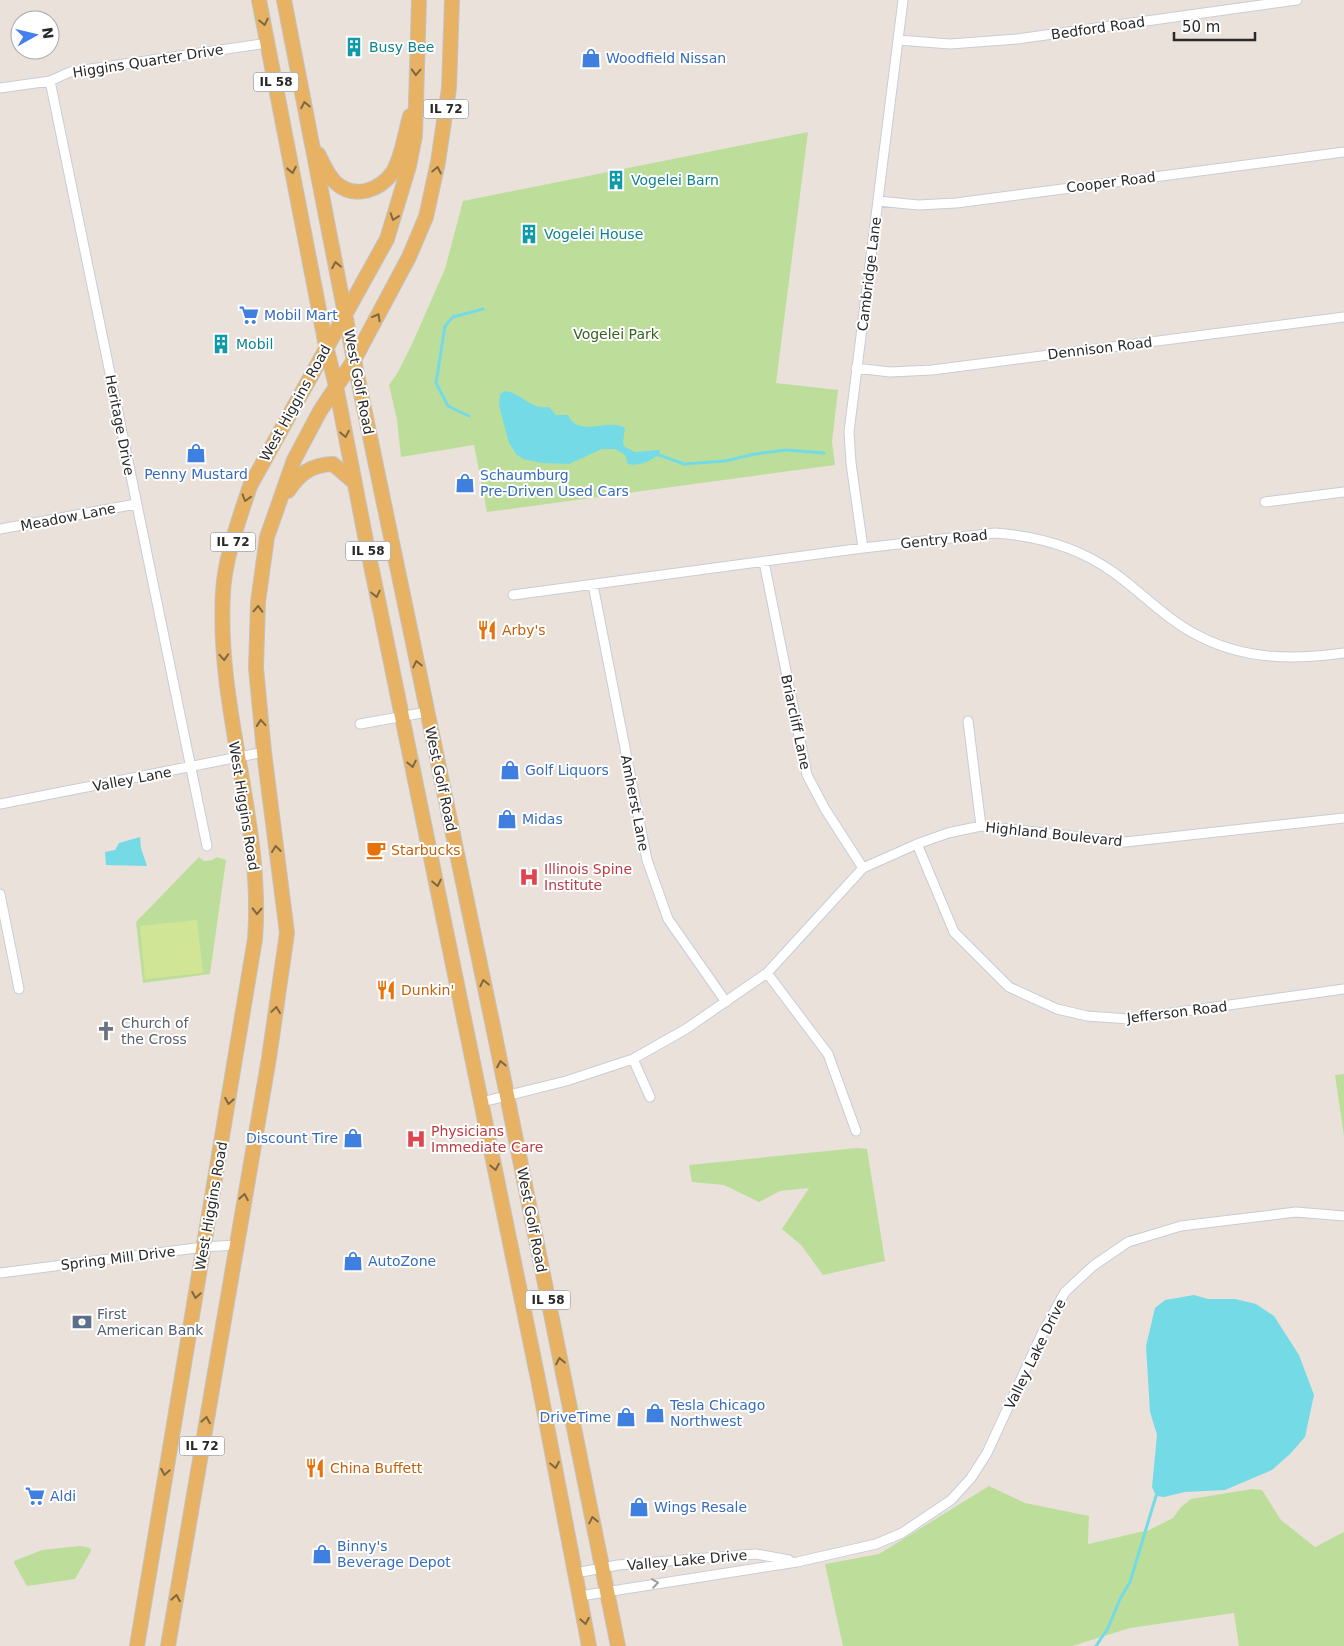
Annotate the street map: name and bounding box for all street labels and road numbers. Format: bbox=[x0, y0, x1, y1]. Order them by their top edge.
street label: Bedford Road bbox=[1050, 13, 1146, 43]
street label: Higgins Quarter Drive bbox=[71, 41, 225, 81]
road number: IL 58 bbox=[254, 72, 298, 91]
road number: IL 72 bbox=[424, 100, 468, 118]
street label: Cooper Road bbox=[1065, 169, 1157, 195]
street label: Cambridge Lane bbox=[854, 216, 884, 332]
street label: West Golf Road bbox=[341, 328, 377, 436]
street label: Dennison Road bbox=[1047, 334, 1153, 362]
street label: West Higgins Road bbox=[256, 342, 334, 464]
street label: Heritage Drive bbox=[102, 373, 138, 477]
street label: Meadow Lane bbox=[19, 500, 117, 534]
street label: Gentry Road bbox=[900, 526, 988, 552]
road number: IL 72 bbox=[210, 532, 256, 552]
road number: IL 58 bbox=[346, 542, 390, 560]
street label: Briarcliff Lane bbox=[778, 673, 814, 771]
street label: West Golf Road bbox=[422, 725, 460, 833]
street label: West Higgins Road bbox=[226, 740, 262, 872]
street label: Amherst Lane bbox=[618, 754, 652, 852]
street label: Valley Lane bbox=[91, 764, 173, 794]
street label: Highland Boulevard bbox=[985, 819, 1123, 849]
street label: Jefferson Road bbox=[1125, 998, 1228, 1026]
street label: West Higgins Road bbox=[192, 1140, 230, 1272]
street label: West Golf Road bbox=[514, 1166, 550, 1274]
street label: Spring Mill Drive bbox=[60, 1243, 176, 1273]
road number: IL 58 bbox=[526, 1290, 570, 1310]
street label: Valley Lake Drive bbox=[1001, 1296, 1069, 1412]
road number: IL 72 bbox=[180, 1436, 224, 1455]
street label: Valley Lake Drive bbox=[626, 1547, 748, 1573]

